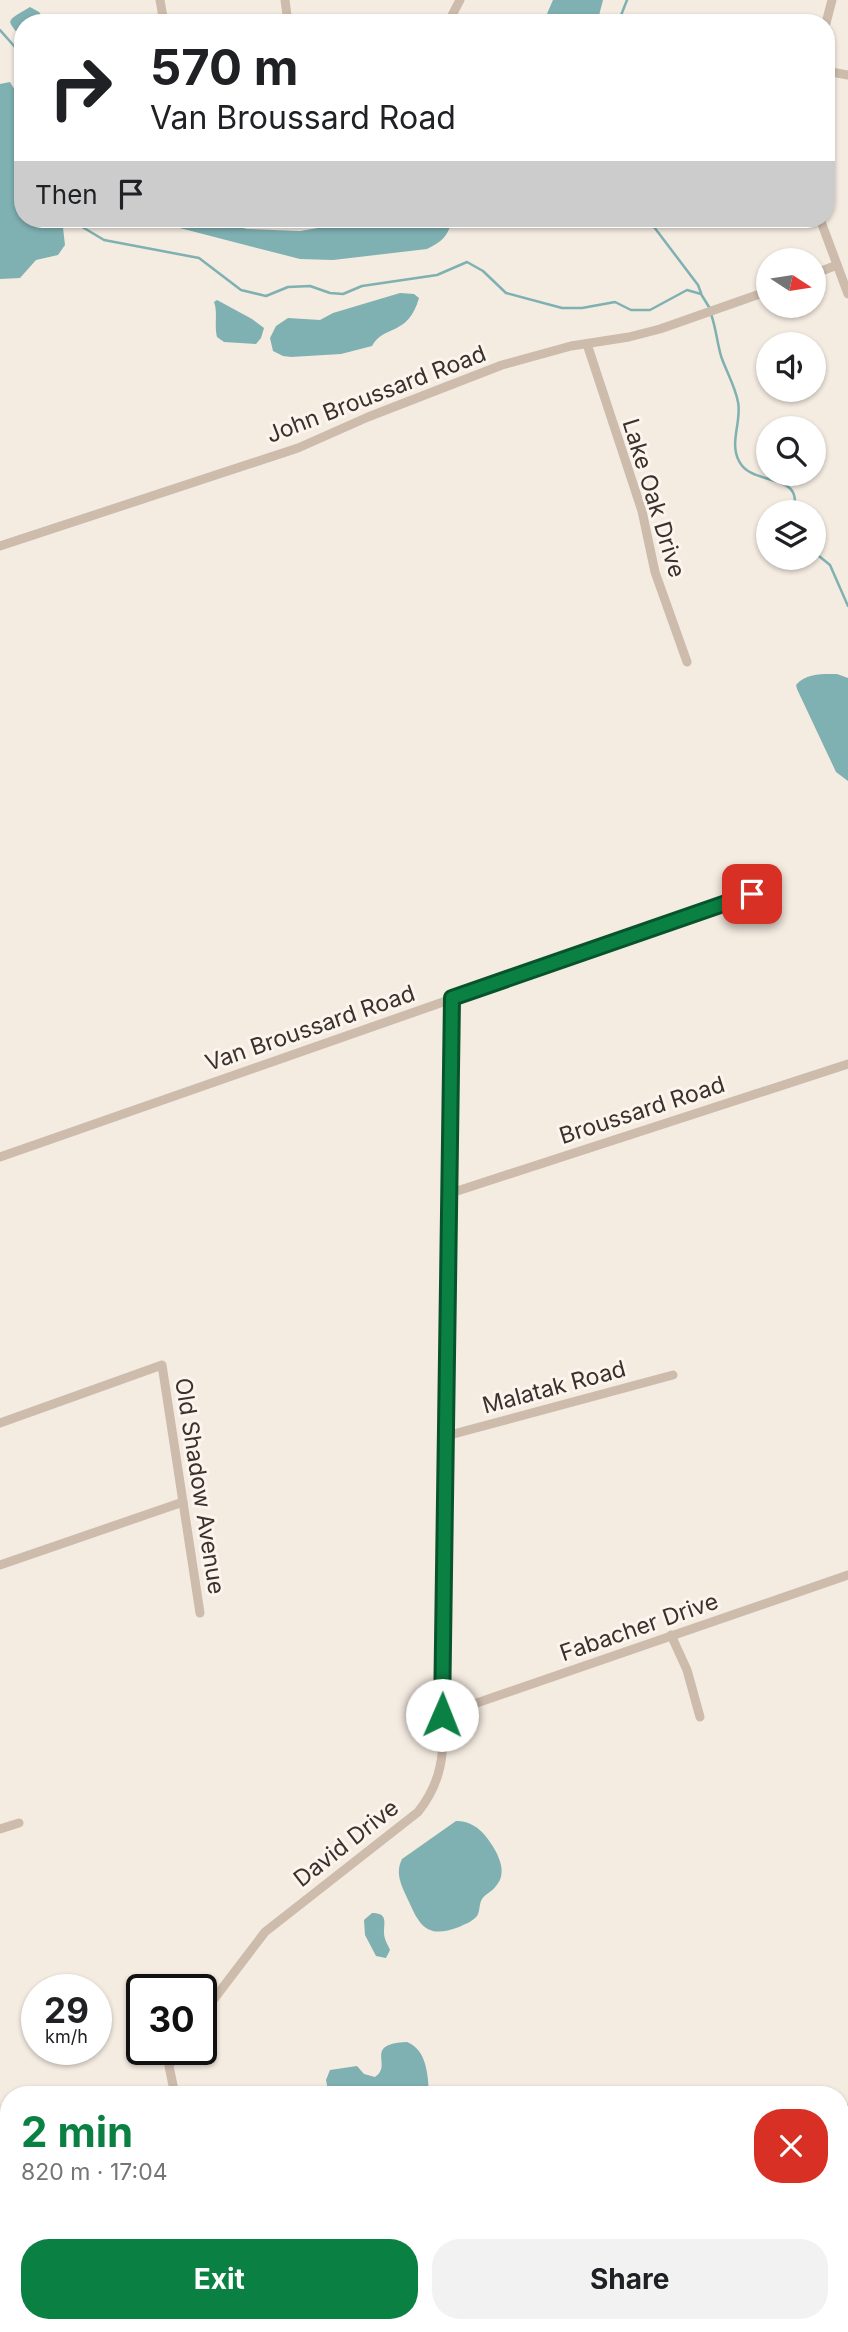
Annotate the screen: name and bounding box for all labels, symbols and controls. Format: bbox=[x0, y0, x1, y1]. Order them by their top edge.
text: 570 m bbox=[150, 38, 298, 97]
icon: right bbox=[35, 42, 126, 133]
text: Van Broussard Road bbox=[150, 98, 456, 137]
icon: arrive bbox=[112, 175, 150, 213]
text: Then bbox=[35, 179, 98, 210]
north arrow bbox=[756, 248, 826, 318]
map controls bbox=[756, 248, 826, 570]
button: sound bbox=[756, 332, 826, 402]
street label: John Broussard Road bbox=[262, 339, 490, 449]
street label: Lake Oak Drive bbox=[617, 415, 691, 581]
button: search bbox=[756, 416, 826, 486]
button: layers bbox=[756, 500, 826, 570]
pin bbox=[722, 864, 782, 924]
icon: arrive bbox=[733, 875, 771, 913]
street label: Van Broussard Road bbox=[201, 979, 419, 1077]
street label: Broussard Road bbox=[556, 1070, 728, 1150]
street label: Malatak Road bbox=[479, 1354, 629, 1420]
street label: Old Shadow Avenue bbox=[169, 1376, 231, 1596]
street label: Fabacher Drive bbox=[556, 1587, 722, 1667]
position arrow bbox=[405, 1678, 479, 1752]
street label: David Drive bbox=[288, 1793, 404, 1893]
speed limit sign: 30 bbox=[126, 1974, 217, 2065]
text: 29 bbox=[44, 1989, 89, 2031]
text: km/h bbox=[45, 2026, 88, 2047]
text: 2 min bbox=[21, 2106, 133, 2157]
button: close bbox=[754, 2109, 828, 2183]
text: 820 m · 17:04 bbox=[21, 2158, 168, 2186]
button: Exit bbox=[21, 2239, 418, 2319]
button: Share bbox=[432, 2239, 828, 2319]

